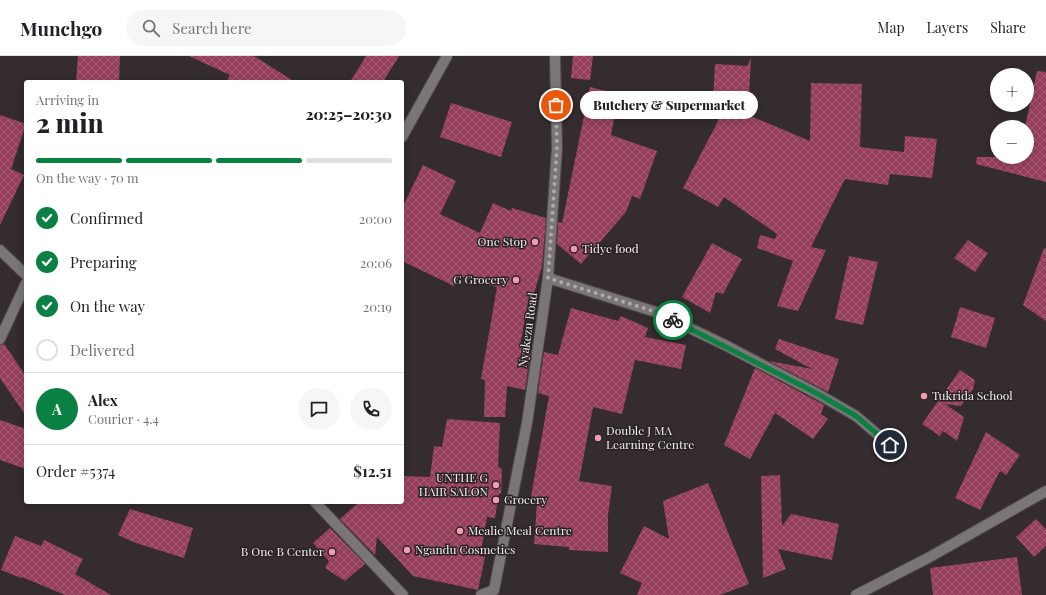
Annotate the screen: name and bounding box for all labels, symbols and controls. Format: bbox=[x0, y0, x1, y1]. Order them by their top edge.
search box bbox=[126, 10, 406, 46]
text: Munchgo bbox=[20, 15, 102, 41]
icon: search bbox=[140, 17, 162, 39]
text: Search here bbox=[172, 18, 252, 38]
text: Map bbox=[877, 18, 905, 37]
text: Layers bbox=[927, 18, 968, 37]
text: Share bbox=[990, 18, 1026, 37]
map controls bbox=[990, 68, 1034, 164]
button: + bbox=[990, 68, 1034, 112]
pin bbox=[539, 88, 573, 122]
text: Arriving in bbox=[36, 91, 99, 108]
callout: Butchery & Supermarket bbox=[580, 91, 758, 119]
icon: bag bbox=[545, 94, 567, 116]
text: Butchery & Supermarket bbox=[593, 96, 745, 113]
text: 20:25–20:30 bbox=[306, 104, 392, 124]
text: 2 min bbox=[36, 105, 104, 140]
button: − bbox=[990, 120, 1034, 164]
text: On the way · 70 m bbox=[36, 169, 139, 186]
icon: check bbox=[36, 207, 58, 229]
text: Confirmed bbox=[70, 208, 143, 228]
text: 20:00 bbox=[359, 210, 392, 227]
place label: One Stop bbox=[478, 233, 527, 249]
marker: One Stop bbox=[530, 237, 540, 247]
place label: Tidye food bbox=[582, 240, 639, 256]
marker: Tidye food bbox=[569, 244, 579, 254]
icon: check bbox=[36, 251, 58, 273]
text: Preparing bbox=[70, 252, 137, 272]
text: 20:06 bbox=[360, 254, 392, 271]
place label: G Grocery bbox=[453, 271, 508, 287]
marker: G Grocery bbox=[511, 275, 521, 285]
street label: Nyakezu Road bbox=[514, 291, 540, 368]
icon: check bbox=[36, 295, 58, 317]
text: On the way bbox=[70, 296, 145, 316]
text: 20:19 bbox=[363, 298, 392, 315]
courier bbox=[653, 300, 693, 340]
icon: bike bbox=[662, 309, 684, 331]
text: Delivered bbox=[70, 340, 135, 360]
place label: Tukrida School bbox=[932, 387, 1013, 403]
button: chat bbox=[298, 388, 340, 430]
button: phone bbox=[350, 388, 392, 430]
text: Alex bbox=[88, 390, 118, 410]
marker: Tukrida School bbox=[919, 391, 929, 401]
text: A bbox=[52, 399, 62, 419]
text: Courier · 4.4 bbox=[88, 410, 159, 427]
place label: Double J MA Learning Centre bbox=[606, 422, 694, 452]
pin bbox=[873, 428, 907, 462]
marker: Double J MA Learning Centre bbox=[593, 433, 603, 443]
icon: home bbox=[879, 434, 901, 456]
text: Order #5374 bbox=[36, 461, 115, 481]
text: $12.51 bbox=[353, 461, 392, 481]
place label: UNTHE G HAIR SALON bbox=[419, 469, 489, 499]
marker: UNTHE G HAIR SALON bbox=[491, 480, 501, 490]
place label: Grocery bbox=[504, 491, 547, 507]
marker: Grocery bbox=[491, 495, 501, 505]
place label: Mealie Meal Centre bbox=[468, 522, 572, 538]
marker: Mealie Meal Centre bbox=[455, 526, 465, 536]
place label: Ngandu Cosmetics bbox=[415, 541, 515, 557]
place label: B One B Center bbox=[241, 543, 325, 559]
marker: Ngandu Cosmetics bbox=[402, 545, 412, 555]
marker: B One B Center bbox=[327, 547, 337, 557]

